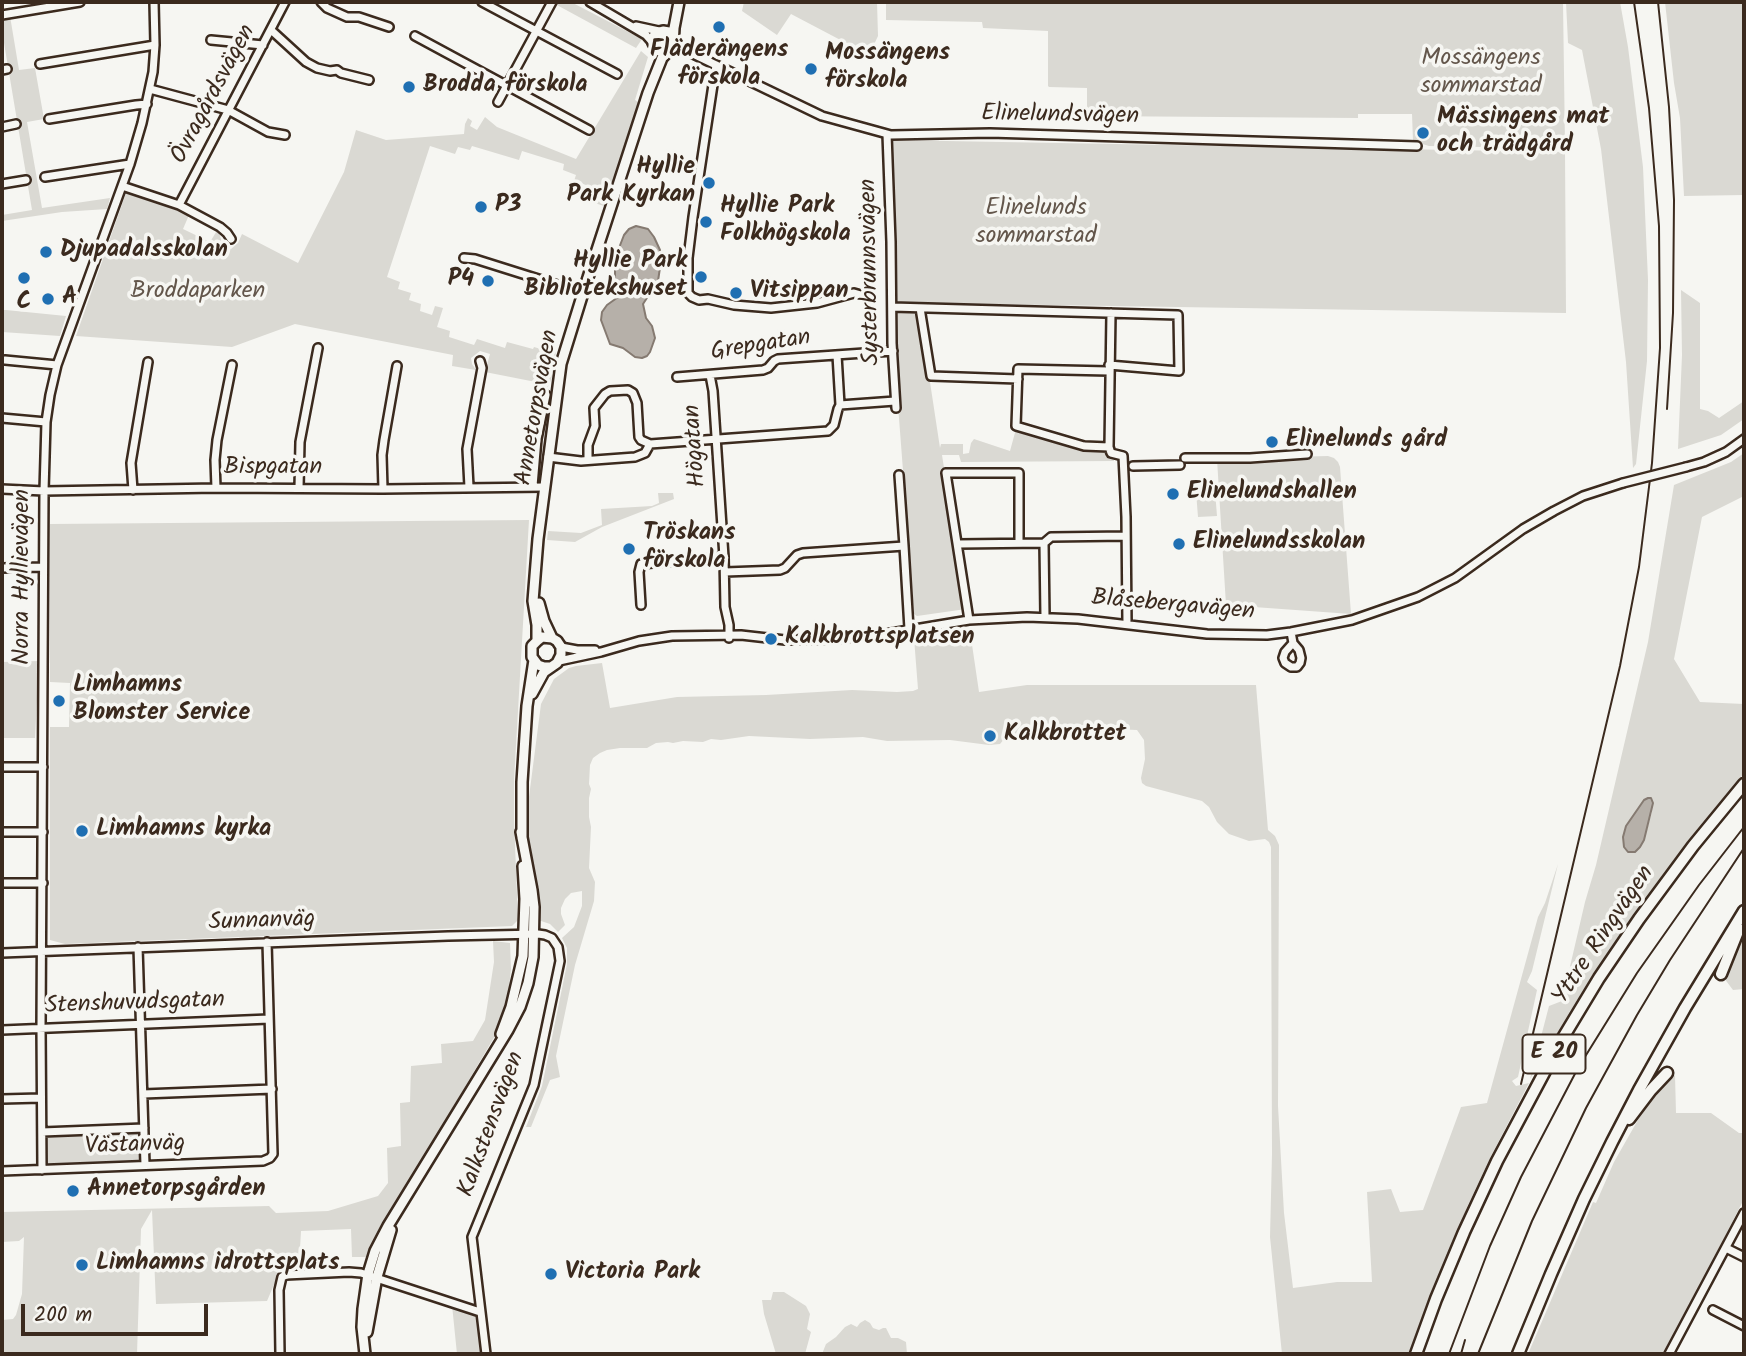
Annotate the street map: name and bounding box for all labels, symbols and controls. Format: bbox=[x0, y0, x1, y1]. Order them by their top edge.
marker: Fläderängens förskola bbox=[711, 19, 727, 35]
street label: Övragårdsvägen bbox=[166, 21, 264, 169]
place label: Fläderängens förskola bbox=[650, 38, 788, 94]
place label: Mossängens förskola bbox=[825, 41, 950, 97]
park label: Mossängens sommarstad bbox=[1420, 46, 1542, 102]
marker: Mossängens förskola bbox=[803, 61, 819, 77]
place label: Brodda förskola bbox=[423, 73, 588, 101]
marker: Brodda förskola bbox=[401, 79, 417, 95]
street label: Elinelundsvägen bbox=[981, 101, 1139, 133]
place label: Mässingens mat och trädgård bbox=[1437, 105, 1609, 161]
marker: Mässingens mat och trädgård bbox=[1415, 125, 1431, 141]
place label: Hyllie Park Kyrkan bbox=[567, 155, 695, 211]
marker: Hyllie Park Kyrkan bbox=[701, 175, 717, 191]
street label: Systerbrunnsvägen bbox=[856, 178, 888, 366]
place label: P3 bbox=[495, 193, 521, 221]
place label: Hyllie Park Folkhögskola bbox=[720, 194, 851, 250]
park label: Elinelunds sommarstad bbox=[975, 196, 1097, 252]
marker: P3 bbox=[473, 199, 489, 215]
marker: Hyllie Park Folkhögskola bbox=[698, 214, 714, 230]
place label: Djupadalsskolan bbox=[60, 238, 228, 266]
marker: Djupadalsskolan bbox=[38, 244, 54, 260]
place label: Hyllie Park Bibliotekshuset bbox=[524, 249, 687, 305]
place label: P4 bbox=[448, 267, 474, 295]
marker: Hyllie Park Bibliotekshuset bbox=[693, 269, 709, 285]
marker: C bbox=[16, 270, 32, 286]
marker: P4 bbox=[480, 273, 496, 289]
park label: Broddaparken bbox=[131, 279, 265, 307]
place label: Vitsippan bbox=[750, 279, 849, 307]
place label: A bbox=[62, 285, 77, 313]
marker: Vitsippan bbox=[728, 285, 744, 301]
place label: C bbox=[17, 290, 31, 318]
marker: A bbox=[40, 291, 56, 307]
street label: Grepgatan bbox=[709, 325, 813, 369]
street label: Annetorpsvägen bbox=[511, 328, 567, 488]
street label: Högatan bbox=[680, 404, 714, 488]
place label: Elinelunds gård bbox=[1286, 428, 1447, 456]
marker: Elinelunds gård bbox=[1264, 434, 1280, 450]
street label: Bispgatan bbox=[224, 455, 322, 483]
place label: Elinelundshallen bbox=[1187, 480, 1357, 508]
marker: Elinelundshallen bbox=[1165, 486, 1181, 502]
street label: Norra Hyllievägen bbox=[10, 489, 38, 665]
place label: Tröskans förskola bbox=[643, 521, 735, 577]
place label: Elinelundsskolan bbox=[1193, 530, 1365, 558]
marker: Elinelundsskolan bbox=[1171, 536, 1187, 552]
marker: Tröskans förskola bbox=[621, 541, 637, 557]
street label: Blåsebergavägen bbox=[1090, 586, 1256, 628]
place label: Kalkbrottsplatsen bbox=[785, 625, 975, 653]
marker: Kalkbrottsplatsen bbox=[763, 631, 779, 647]
place label: Limhamns Blomster Service bbox=[73, 673, 250, 729]
marker: Limhamns Blomster Service bbox=[51, 693, 67, 709]
place label: Kalkbrottet bbox=[1004, 722, 1126, 750]
marker: Kalkbrottet bbox=[982, 728, 998, 744]
place label: Limhamns kyrka bbox=[96, 817, 271, 845]
marker: Limhamns kyrka bbox=[74, 823, 90, 839]
street label: Yttre Ringvägen bbox=[1548, 861, 1662, 1011]
street label: Sunnanväg bbox=[208, 907, 316, 939]
street label: Stenshuvudsgatan bbox=[44, 987, 226, 1023]
road number: E 20 bbox=[1522, 1035, 1586, 1074]
street label: Kalkstensvägen bbox=[453, 1048, 533, 1202]
street label: Västanväg bbox=[84, 1131, 186, 1163]
place label: Annetorpsgården bbox=[87, 1177, 266, 1205]
marker: Annetorpsgården bbox=[65, 1183, 81, 1199]
place label: Limhamns idrottsplats bbox=[96, 1251, 339, 1279]
marker: Limhamns idrottsplats bbox=[74, 1257, 90, 1273]
place label: Victoria Park bbox=[565, 1260, 700, 1288]
marker: Victoria Park bbox=[543, 1266, 559, 1282]
scale bar bbox=[24, 1290, 212, 1334]
text: 200 m bbox=[34, 1299, 92, 1332]

